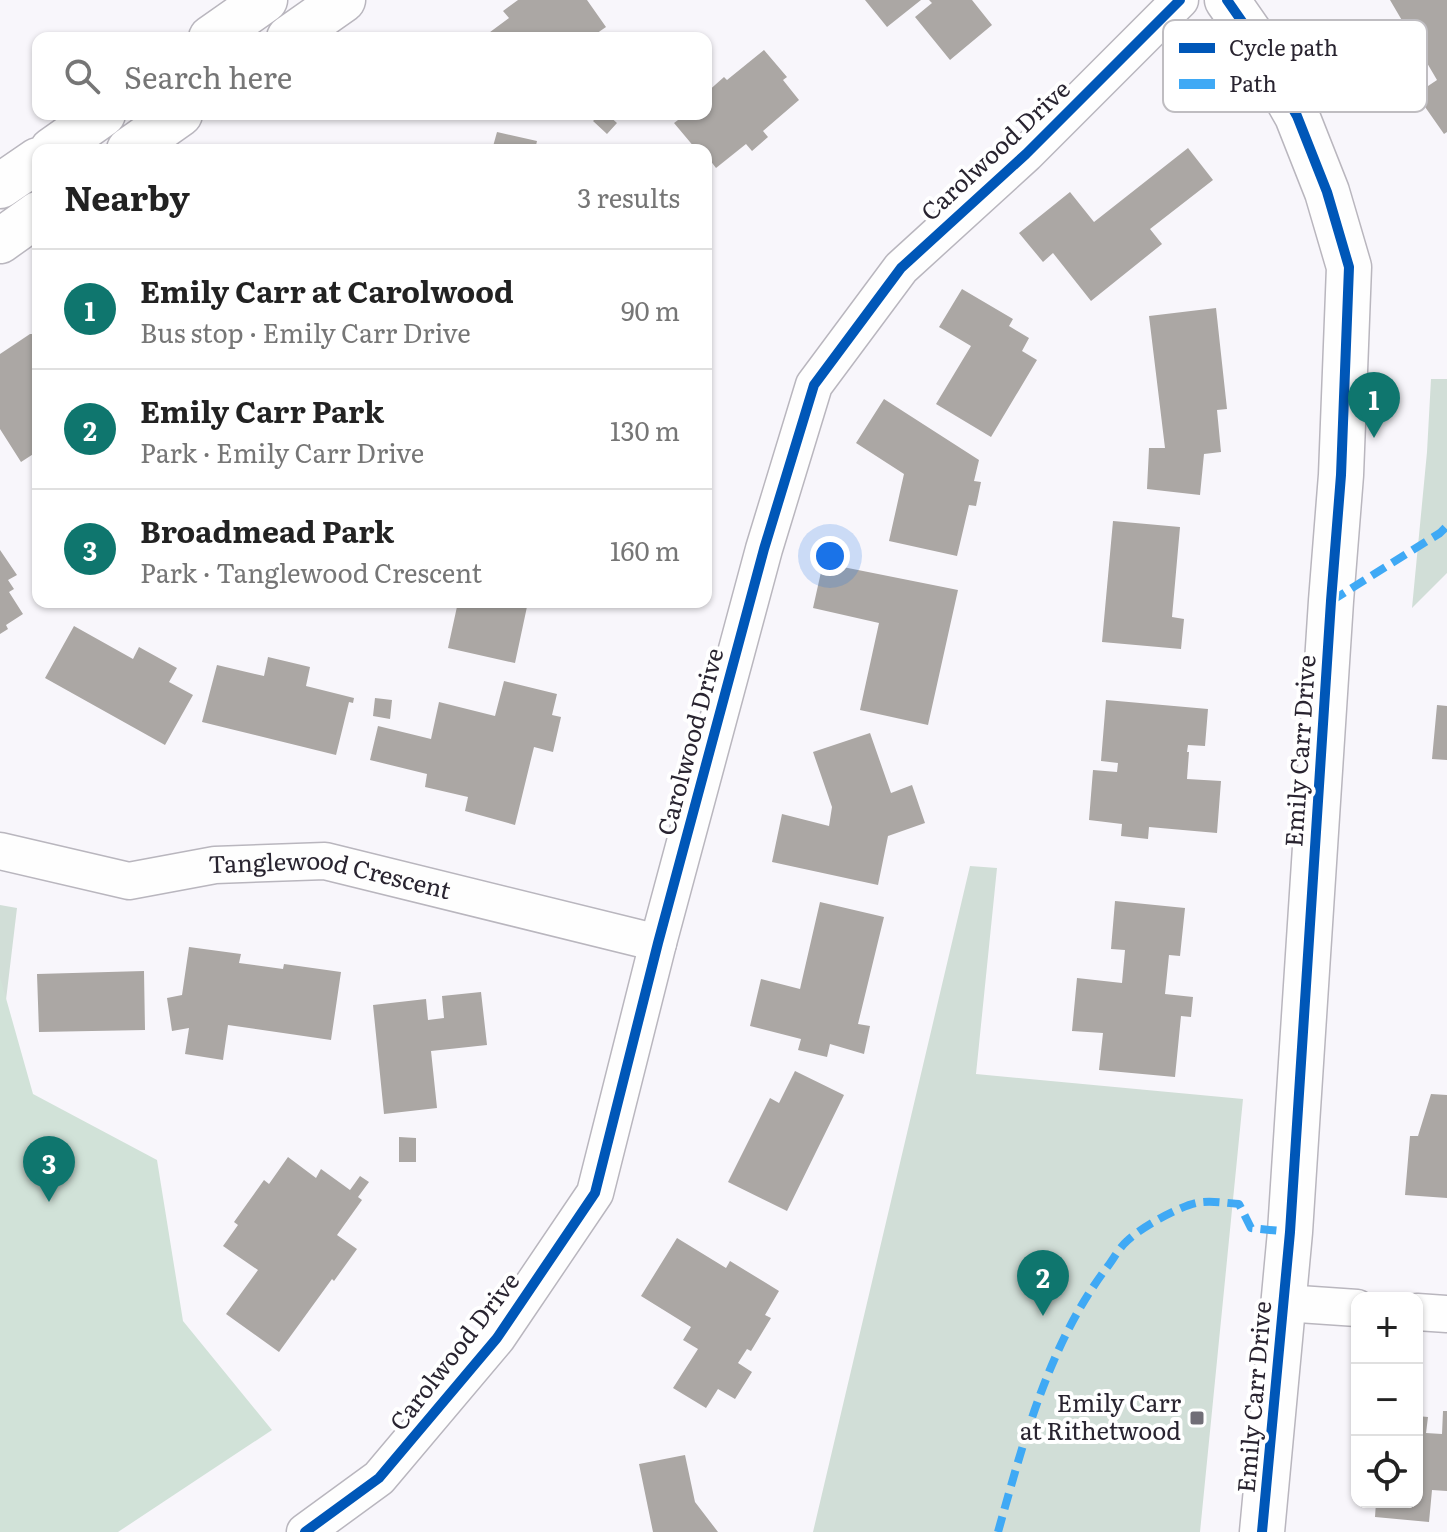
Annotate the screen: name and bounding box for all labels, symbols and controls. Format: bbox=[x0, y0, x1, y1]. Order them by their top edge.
legend bbox=[1163, 20, 1427, 112]
text: Cycle path bbox=[1229, 30, 1338, 63]
search box bbox=[32, 32, 712, 120]
icon: search bbox=[60, 54, 104, 98]
text: Search here bbox=[124, 54, 292, 98]
text: Path bbox=[1229, 66, 1277, 99]
street label: Carolwood Drive bbox=[912, 71, 1077, 228]
text: Nearby bbox=[64, 171, 190, 221]
text: 3 results bbox=[577, 177, 680, 216]
text: Emily Carr at Carolwood bbox=[140, 268, 514, 312]
text: 1 bbox=[85, 290, 95, 329]
text: 90 m bbox=[621, 290, 680, 329]
text: Bus stop · Emily Carr Drive bbox=[140, 312, 471, 351]
pin: 1 bbox=[1348, 372, 1400, 438]
text: Emily Carr Park bbox=[140, 388, 384, 432]
text: 2 bbox=[83, 410, 97, 449]
text: 130 m bbox=[610, 410, 680, 449]
text: Park · Emily Carr Drive bbox=[140, 432, 424, 471]
text: Broadmead Park bbox=[140, 508, 394, 552]
text: 3 bbox=[83, 530, 97, 569]
text: 160 m bbox=[610, 530, 680, 569]
your location bbox=[810, 536, 850, 576]
text: Park · Tanglewood Crescent bbox=[140, 552, 482, 591]
street label: Carolwood Drive bbox=[647, 644, 730, 839]
street label: Emily Carr Drive bbox=[1274, 654, 1323, 848]
street label: Tanglewood Crescent bbox=[208, 840, 455, 906]
pin: 3 bbox=[23, 1136, 75, 1202]
pin: 2 bbox=[1017, 1250, 1069, 1316]
street label: Carolwood Drive bbox=[380, 1264, 526, 1437]
map controls bbox=[1351, 1292, 1423, 1508]
button: + bbox=[1351, 1292, 1423, 1364]
street label: Emily Carr Drive bbox=[1227, 1300, 1278, 1494]
button: − bbox=[1351, 1364, 1423, 1436]
place label: Emily Carr at Rithetwood bbox=[1020, 1384, 1182, 1447]
marker: Emily Carr at Rithetwood bbox=[1188, 1409, 1206, 1427]
button: locate bbox=[1351, 1436, 1423, 1508]

